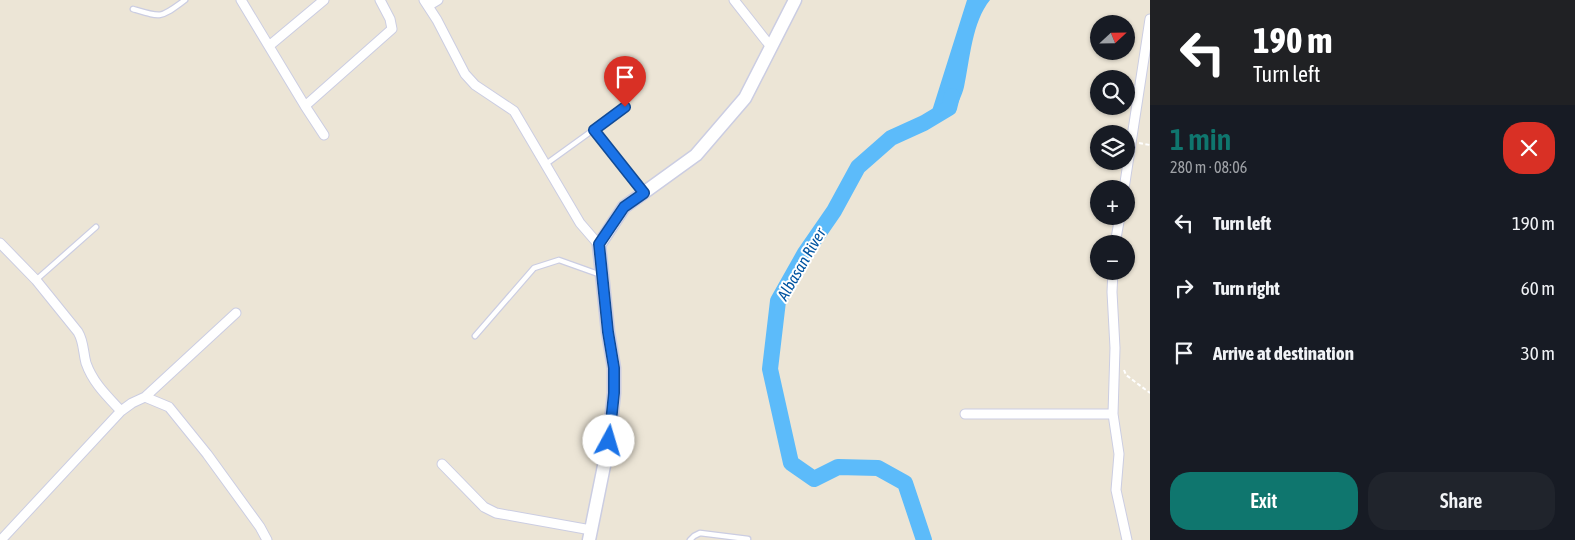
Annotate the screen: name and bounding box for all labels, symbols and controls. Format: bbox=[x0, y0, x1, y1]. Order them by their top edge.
north arrow bbox=[1090, 15, 1135, 60]
map controls bbox=[1090, 15, 1135, 280]
icon: left bbox=[1170, 20, 1235, 85]
text: 190 m bbox=[1253, 20, 1332, 60]
pin bbox=[604, 56, 646, 107]
text: Turn left bbox=[1253, 61, 1320, 87]
icon: arrive bbox=[611, 63, 639, 91]
button: search bbox=[1090, 70, 1135, 115]
text: 1 min bbox=[1170, 122, 1231, 156]
button: close bbox=[1503, 122, 1555, 174]
button: layers bbox=[1090, 125, 1135, 170]
text: 280 m · 08:06 bbox=[1170, 158, 1247, 176]
button: + bbox=[1090, 180, 1135, 225]
icon: left bbox=[1170, 209, 1198, 237]
text: Turn left bbox=[1213, 212, 1271, 234]
text: 190 m bbox=[1512, 212, 1555, 234]
water label: Albasan River bbox=[773, 224, 829, 304]
button: − bbox=[1090, 235, 1135, 280]
icon: right bbox=[1170, 274, 1198, 302]
text: Turn right bbox=[1213, 277, 1280, 299]
text: 60 m bbox=[1521, 277, 1555, 299]
icon: arrive bbox=[1170, 339, 1198, 367]
text: Arrive at destination bbox=[1213, 342, 1354, 364]
text: 30 m bbox=[1521, 342, 1555, 364]
position arrow bbox=[582, 414, 634, 466]
button: Exit bbox=[1170, 472, 1358, 530]
button: Share bbox=[1368, 472, 1555, 530]

